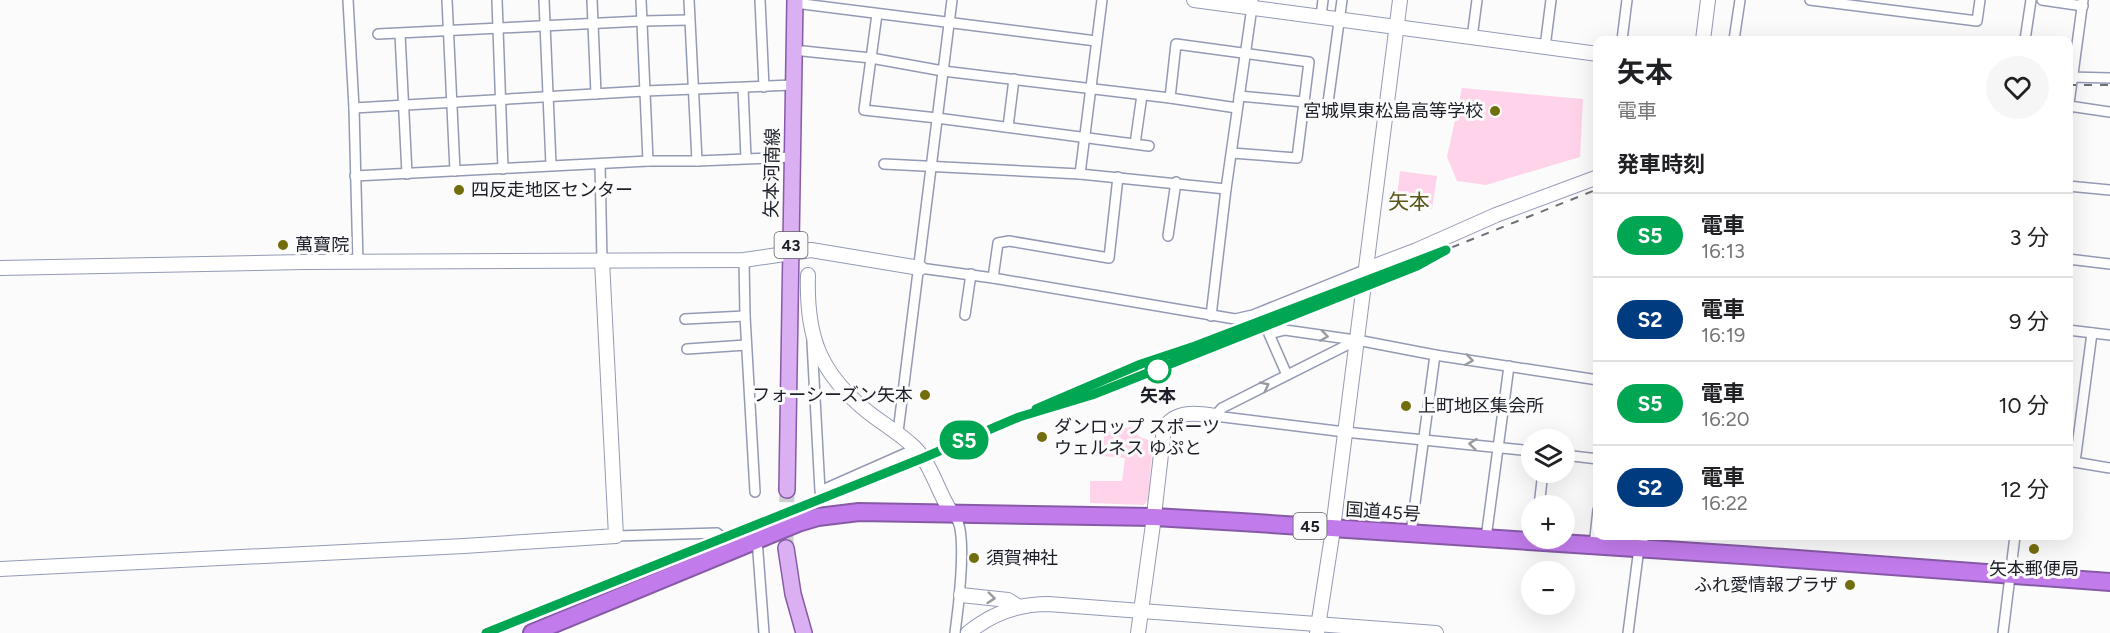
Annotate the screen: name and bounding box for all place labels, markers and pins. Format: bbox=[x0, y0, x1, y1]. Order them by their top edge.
place label: 宮城県東松島高等学校 bbox=[1303, 100, 1483, 122]
marker: 宮城県東松島高等学校 bbox=[1488, 104, 1502, 118]
place label: 四反走地区センター bbox=[471, 179, 633, 201]
marker: 四反走地区センター bbox=[452, 183, 466, 197]
place label: 萬寶院 bbox=[295, 234, 349, 256]
marker: 萬寶院 bbox=[276, 238, 290, 252]
marker: 矢本 bbox=[1145, 357, 1171, 383]
place label: フォーシーズン矢本 bbox=[752, 384, 913, 406]
place label: 矢本 bbox=[1140, 385, 1176, 407]
marker: フォーシーズン矢本 bbox=[918, 388, 932, 402]
place label: 上町地区集会所 bbox=[1418, 395, 1544, 417]
marker: 上町地区集会所 bbox=[1399, 399, 1413, 413]
place label: ダンロップ スポーツ ウェルネス ゆぷと bbox=[1054, 416, 1220, 459]
marker: ダンロップ スポーツ ウェルネス ゆぷと bbox=[1035, 430, 1049, 444]
marker: 矢本郵便局 bbox=[2027, 542, 2041, 556]
place label: 須賀神社 bbox=[986, 547, 1058, 569]
marker: 須賀神社 bbox=[967, 551, 981, 565]
place label: 矢本郵便局 bbox=[1989, 558, 2079, 580]
place label: ふれ愛情報プラザ bbox=[1694, 574, 1838, 596]
marker: ふれ愛情報プラザ bbox=[1843, 578, 1857, 592]

